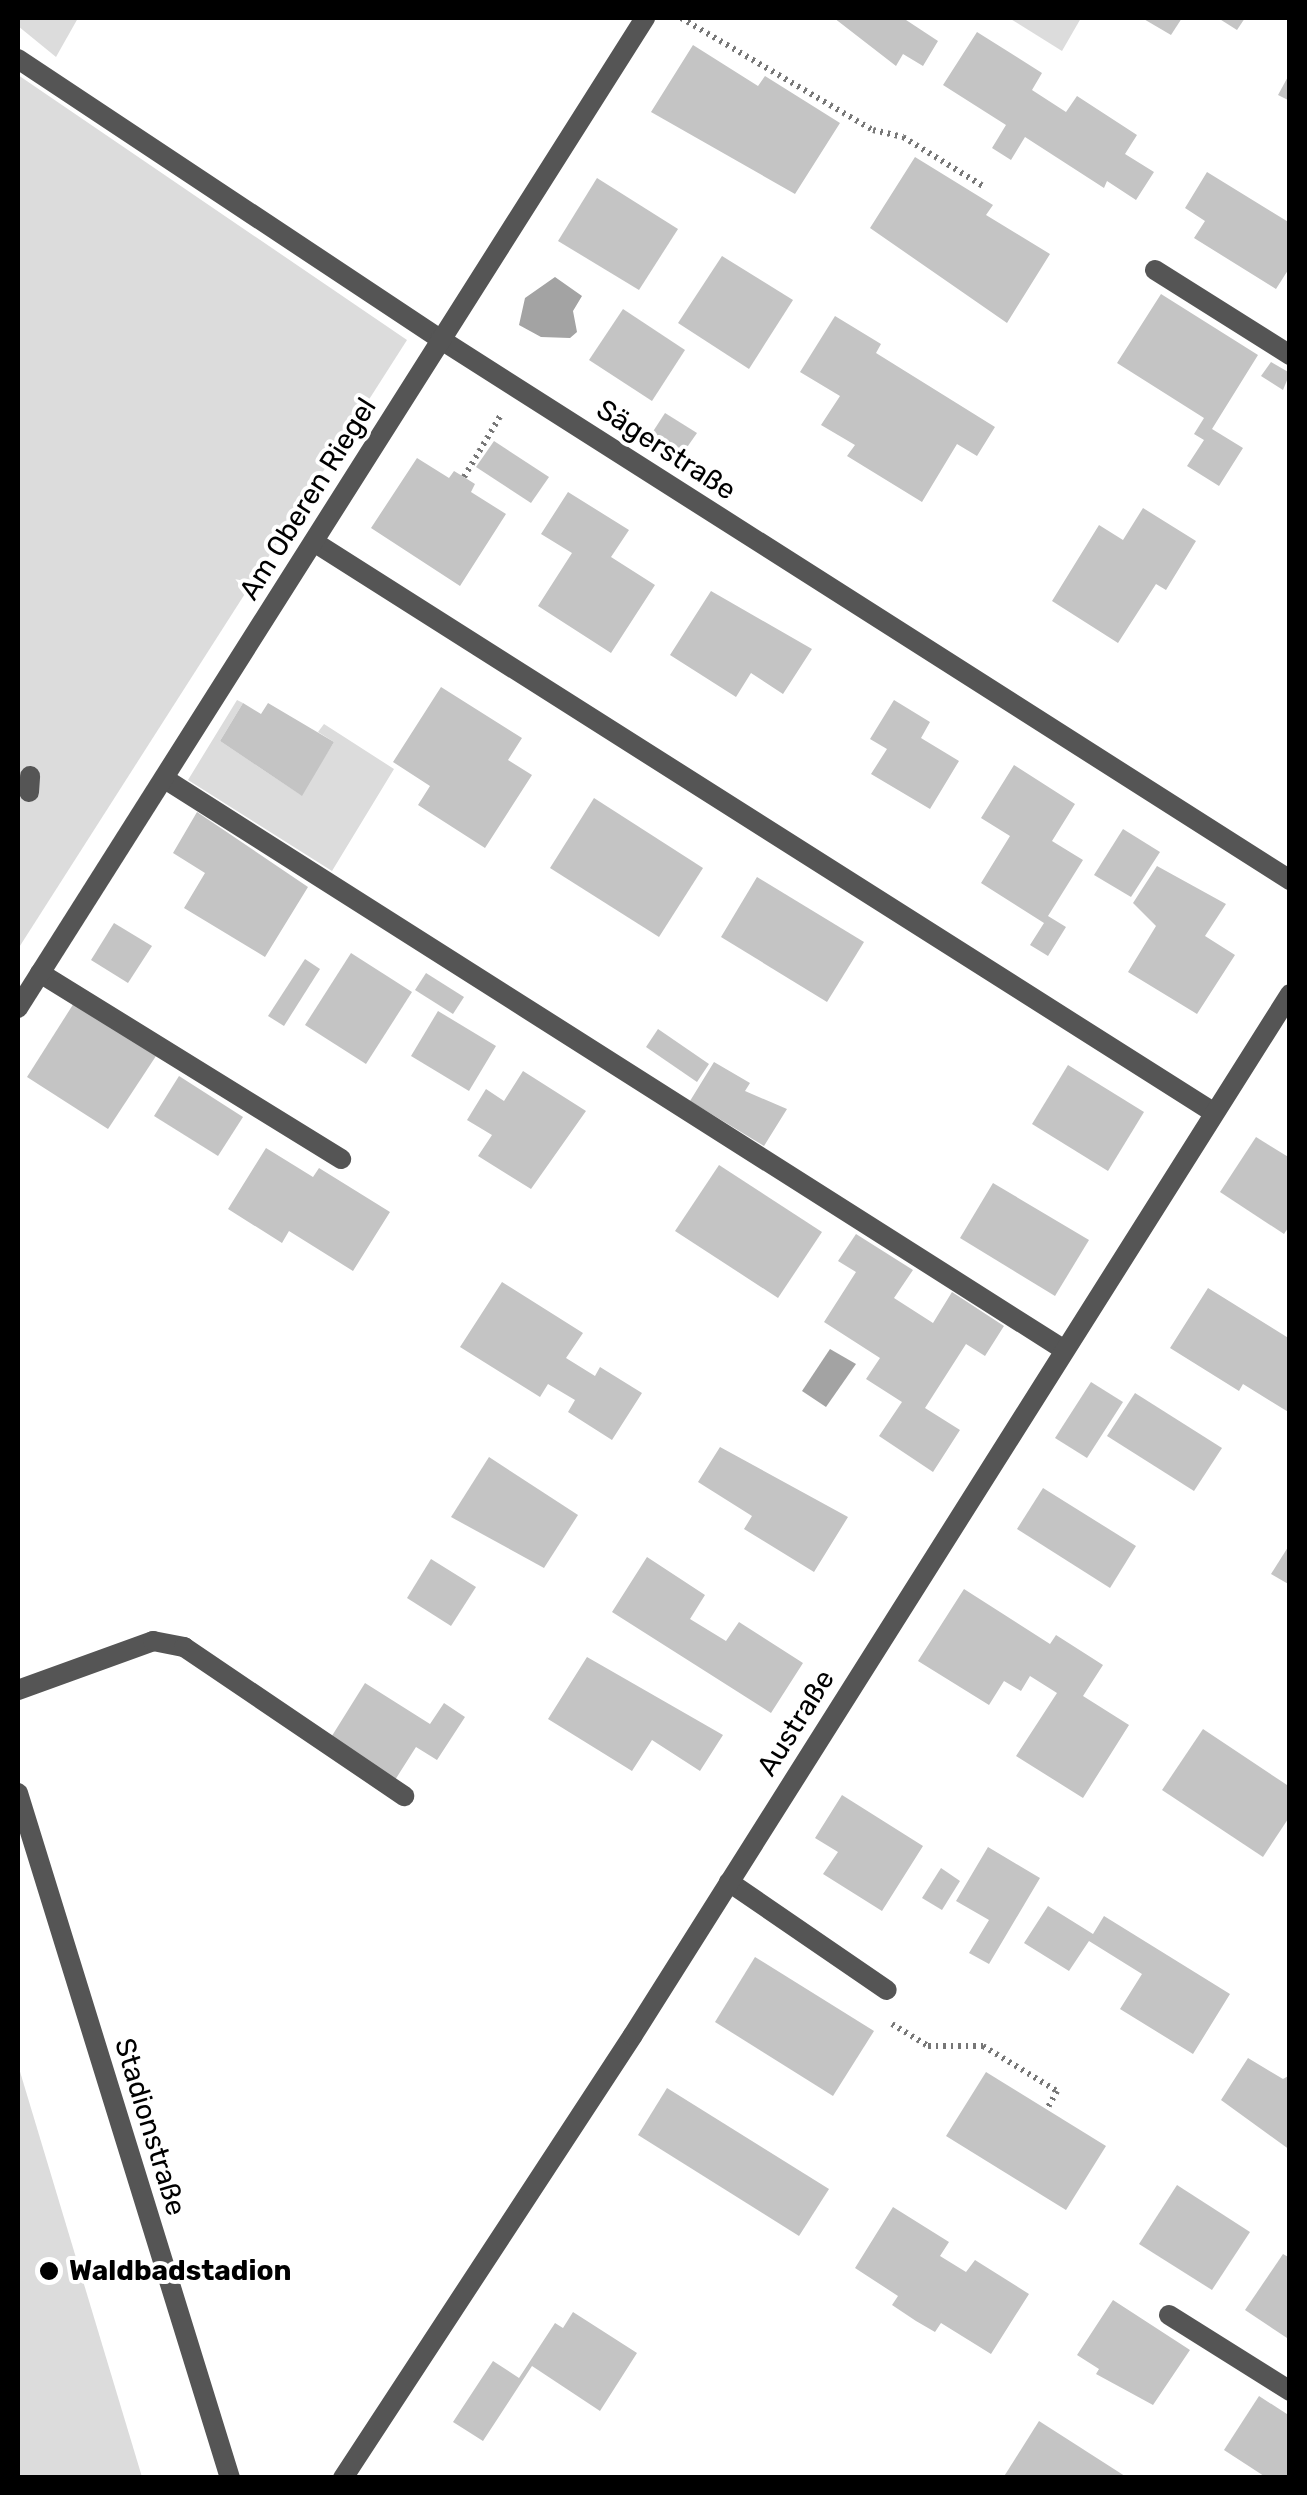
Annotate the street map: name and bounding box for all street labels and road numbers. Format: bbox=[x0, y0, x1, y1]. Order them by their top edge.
street label: Am Oberen Riegel bbox=[232, 392, 384, 606]
street label: Sägerstraße bbox=[590, 393, 742, 507]
street label: Austraße bbox=[750, 1664, 842, 1782]
street label: Stadionstraße bbox=[107, 2034, 193, 2220]

